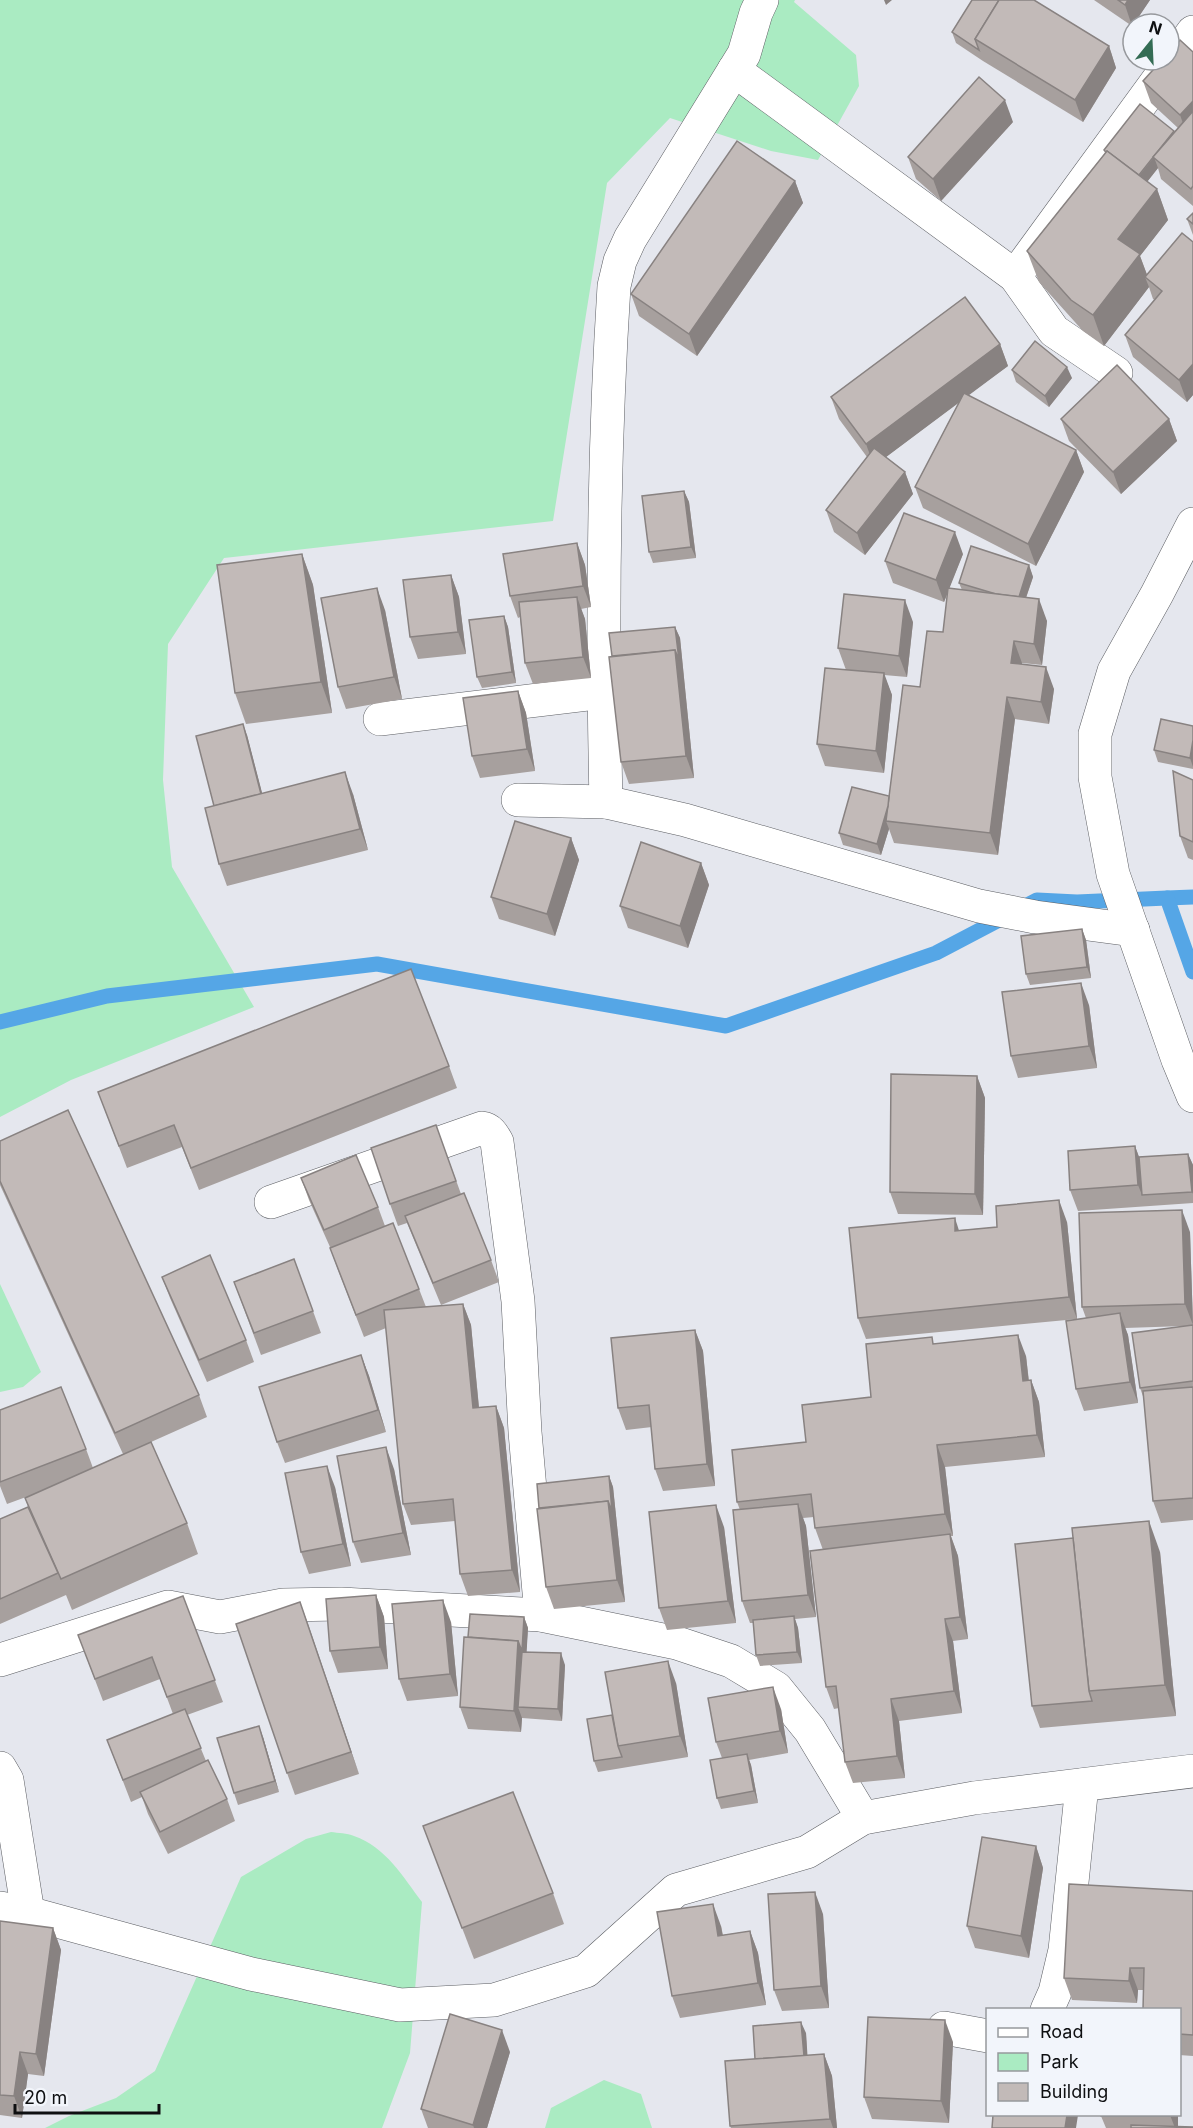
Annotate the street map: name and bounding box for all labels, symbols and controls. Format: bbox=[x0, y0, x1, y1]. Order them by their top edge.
north arrow bbox=[1121, 12, 1181, 72]
text: N bbox=[1147, 16, 1165, 39]
legend bbox=[986, 2008, 1181, 2116]
text: Road bbox=[1040, 2021, 1083, 2042]
text: Park bbox=[1040, 2051, 1079, 2072]
scale bar bbox=[15, 2077, 159, 2115]
text: Building bbox=[1040, 2081, 1108, 2102]
text: 20 m bbox=[24, 2087, 67, 2108]

